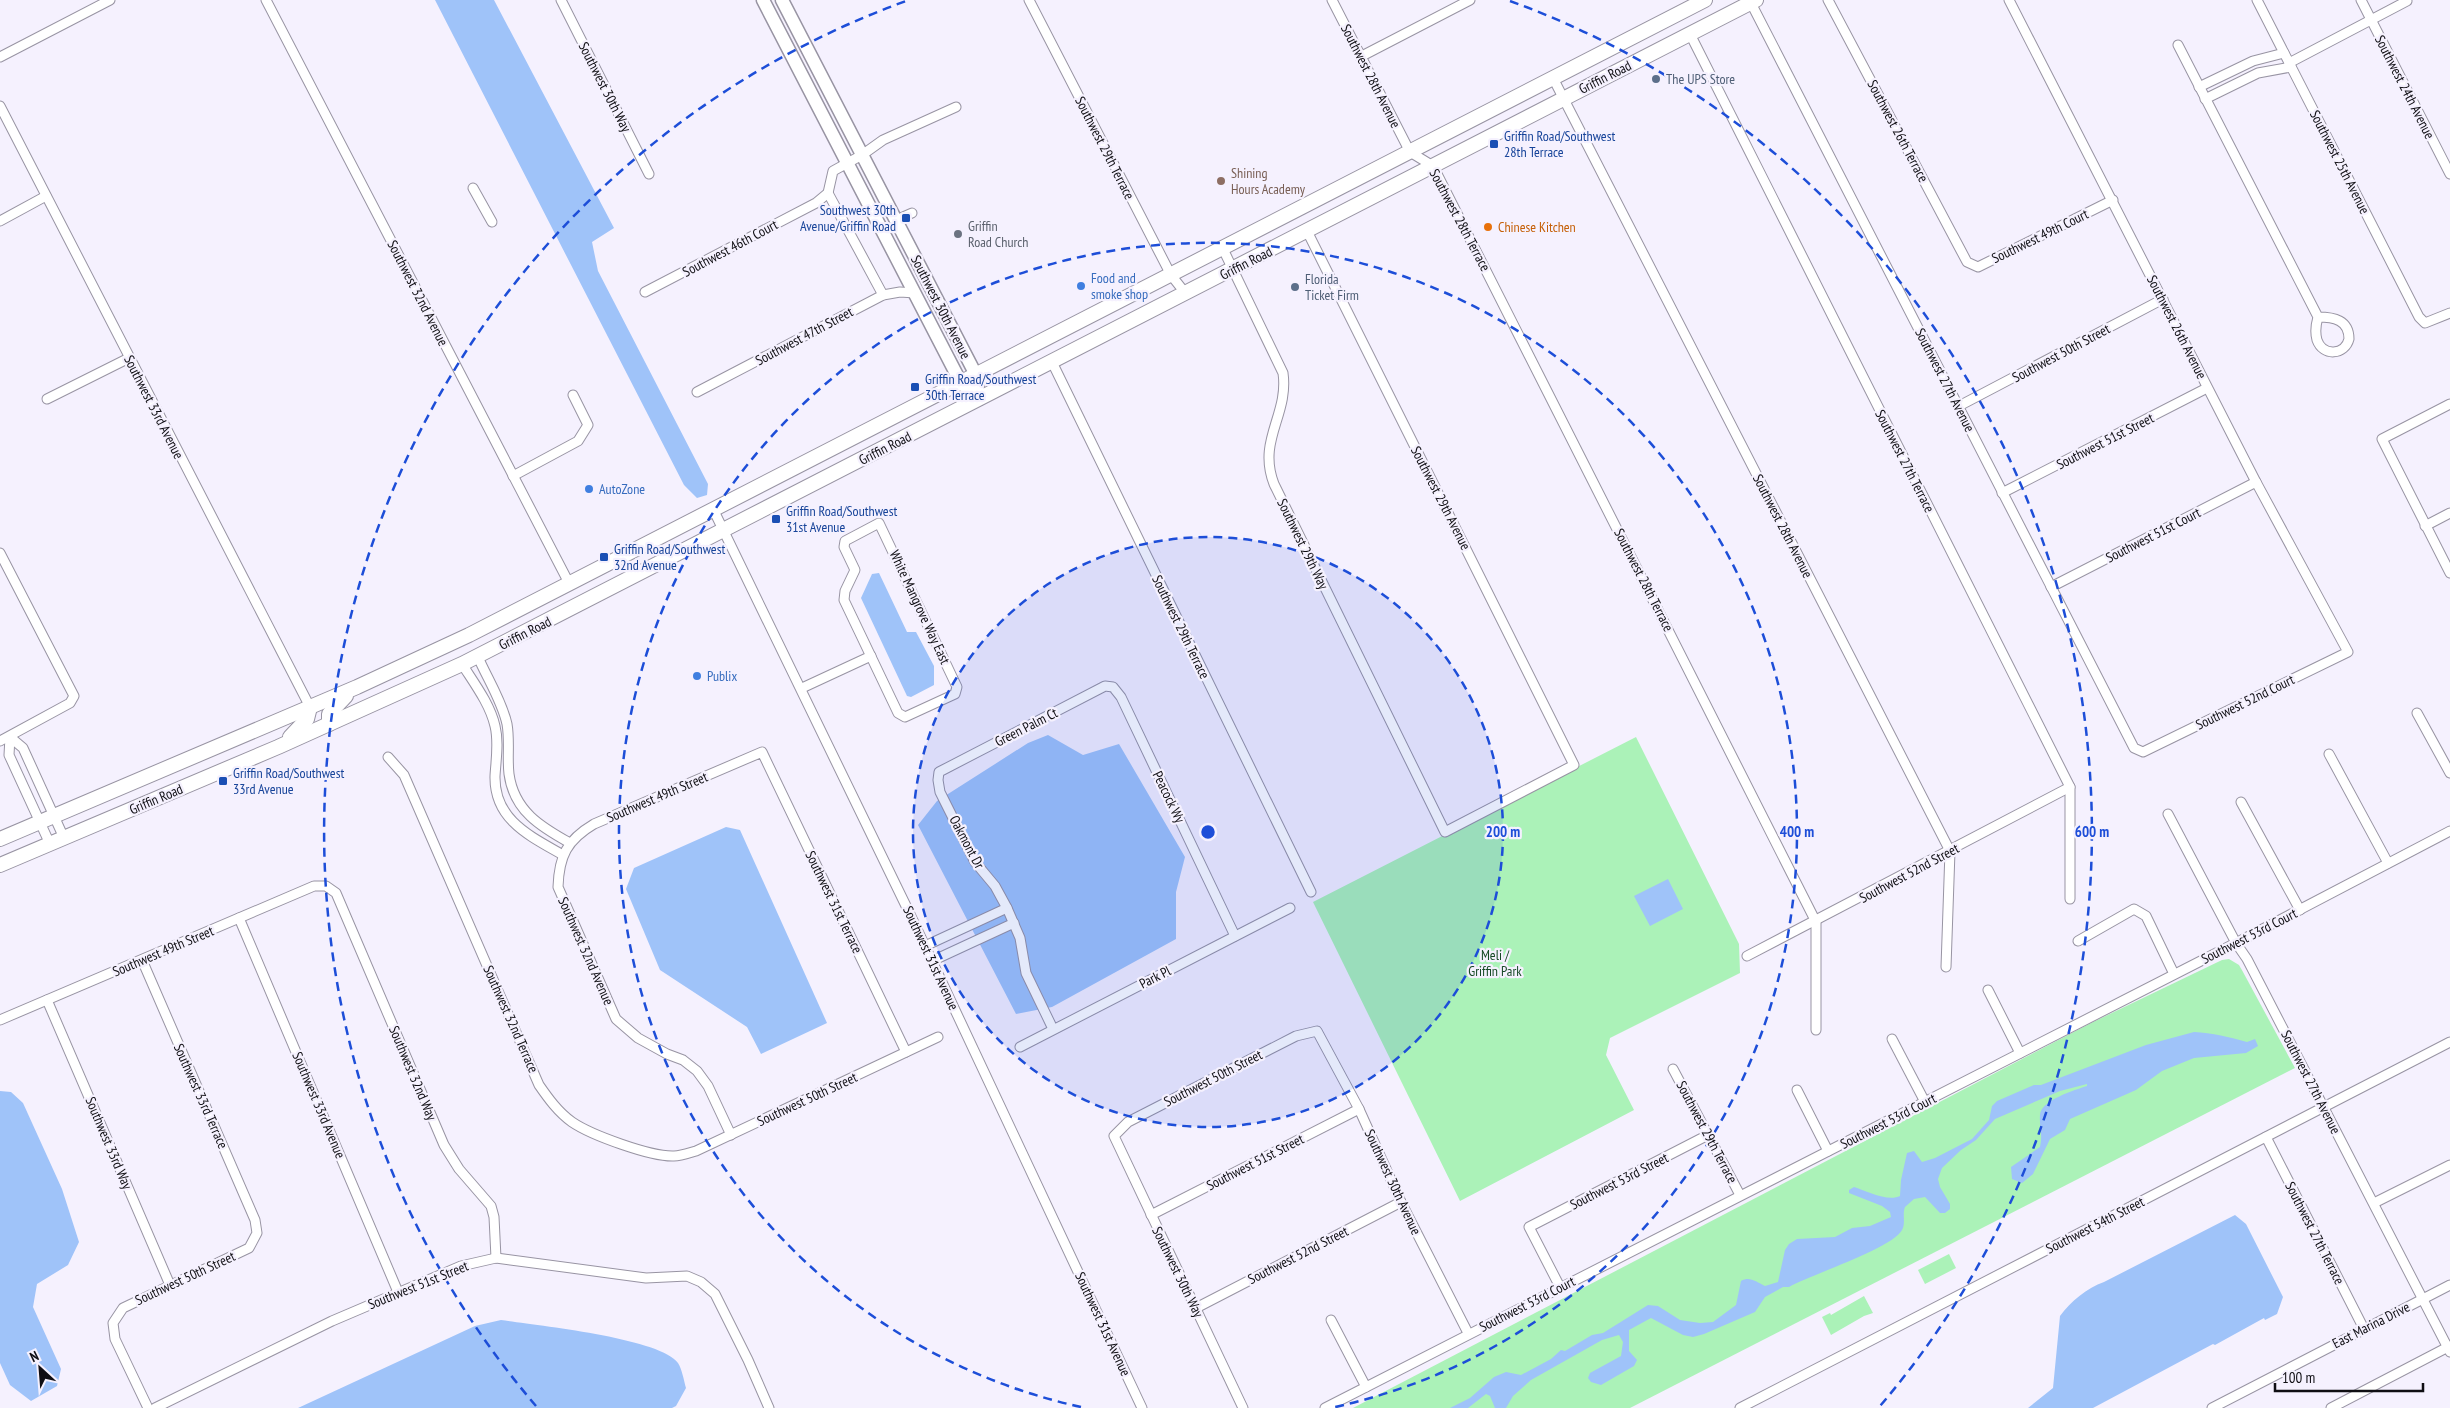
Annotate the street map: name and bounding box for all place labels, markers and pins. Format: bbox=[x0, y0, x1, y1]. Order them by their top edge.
place label: The UPS Store bbox=[1666, 70, 1735, 88]
marker: The UPS Store bbox=[1650, 73, 1662, 85]
place label: Griffin Road/Southwest 28th Terrace bbox=[1504, 127, 1615, 161]
marker: Griffin Road/Southwest 28th Terrace bbox=[1488, 138, 1500, 150]
place label: Shining Hours Academy bbox=[1231, 164, 1306, 198]
marker: Shining Hours Academy bbox=[1215, 175, 1227, 187]
place label: Southwest 30th Avenue/Griffin Road bbox=[800, 201, 896, 235]
marker: Southwest 30th Avenue/Griffin Road bbox=[900, 212, 912, 224]
place label: Griffin Road Church bbox=[968, 217, 1028, 251]
place label: Chinese Kitchen bbox=[1498, 218, 1576, 236]
marker: Chinese Kitchen bbox=[1482, 221, 1494, 233]
marker: Griffin Road Church bbox=[952, 228, 964, 240]
place label: Food and smoke shop bbox=[1091, 269, 1148, 303]
place label: Florida Ticket Firm bbox=[1305, 270, 1359, 304]
marker: Food and smoke shop bbox=[1075, 280, 1087, 292]
marker: Florida Ticket Firm bbox=[1289, 281, 1301, 293]
place label: Griffin Road/Southwest 30th Terrace bbox=[925, 370, 1036, 404]
marker: Griffin Road/Southwest 30th Terrace bbox=[909, 381, 921, 393]
place label: AutoZone bbox=[599, 480, 645, 498]
marker: AutoZone bbox=[583, 483, 595, 495]
place label: Griffin Road/Southwest 31st Avenue bbox=[786, 502, 897, 536]
marker: Griffin Road/Southwest 31st Avenue bbox=[770, 513, 782, 525]
place label: Griffin Road/Southwest 32nd Avenue bbox=[614, 540, 725, 574]
marker: Griffin Road/Southwest 32nd Avenue bbox=[598, 551, 610, 563]
place label: Publix bbox=[707, 667, 737, 685]
marker: Publix bbox=[691, 670, 703, 682]
place label: Griffin Road/Southwest 33rd Avenue bbox=[233, 764, 344, 798]
marker: Griffin Road/Southwest 33rd Avenue bbox=[217, 775, 229, 787]
centre of rings bbox=[1199, 823, 1217, 841]

